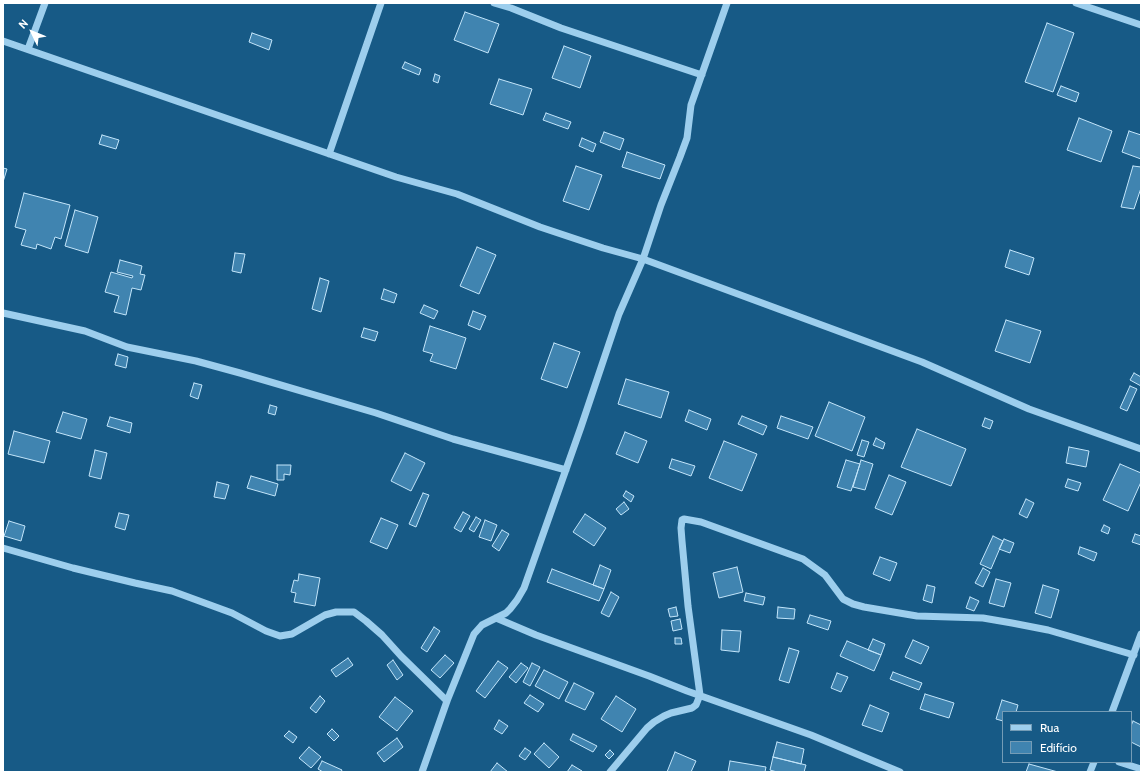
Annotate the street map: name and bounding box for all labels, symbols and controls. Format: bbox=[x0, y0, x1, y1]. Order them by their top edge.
north arrow bbox=[12, 12, 52, 52]
text: N bbox=[15, 16, 31, 31]
legend bbox=[1002, 711, 1132, 763]
text: Rua bbox=[1040, 720, 1059, 735]
text: Edifício bbox=[1040, 740, 1077, 755]

